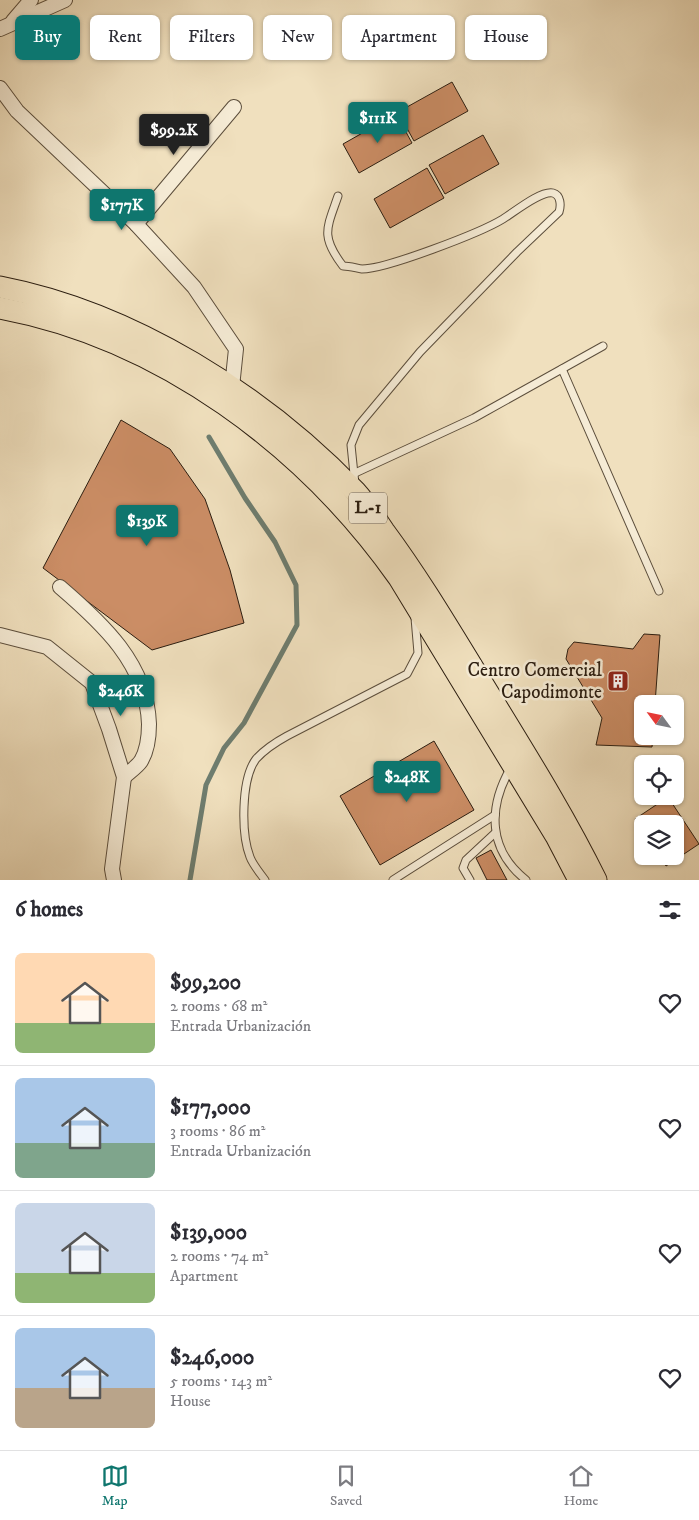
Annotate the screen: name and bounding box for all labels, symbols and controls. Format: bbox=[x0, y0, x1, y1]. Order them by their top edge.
chip: Buy bbox=[15, 15, 80, 60]
chip: Rent bbox=[90, 15, 160, 60]
chip: Filters bbox=[170, 15, 253, 60]
chip: New bbox=[263, 15, 332, 60]
chip: Apartment bbox=[342, 15, 455, 60]
chip: House bbox=[465, 15, 547, 60]
pin: $111K bbox=[343, 102, 413, 144]
text: $111K bbox=[359, 108, 397, 128]
pin: $99.2K bbox=[133, 114, 215, 156]
text: $99.2K bbox=[150, 120, 198, 140]
pin: $177K bbox=[87, 188, 157, 231]
text: $177K bbox=[101, 195, 143, 215]
road number: L-1 bbox=[349, 492, 387, 524]
pin: $139K bbox=[112, 504, 182, 547]
text: $139K bbox=[127, 511, 167, 531]
place label: Centro Comercial Capodimonte bbox=[467, 659, 602, 704]
building icon: Centro Comercial Capodimonte bbox=[606, 669, 630, 693]
pin: $246K bbox=[86, 674, 156, 717]
text: $246K bbox=[98, 681, 144, 701]
north arrow bbox=[634, 695, 684, 745]
map controls bbox=[634, 695, 684, 865]
button: locate bbox=[634, 755, 684, 805]
pin: $248K bbox=[372, 760, 442, 803]
text: $248K bbox=[384, 767, 430, 787]
button: layers bbox=[634, 815, 684, 865]
icon: filters bbox=[656, 896, 684, 924]
text: 6 homes bbox=[15, 897, 83, 923]
text: $99,200 bbox=[170, 970, 241, 996]
icon: home bbox=[55, 973, 115, 1033]
icon: heart bbox=[656, 989, 684, 1017]
text: 2 rooms · 68 m² bbox=[170, 996, 267, 1016]
text: Entrada Urbanización bbox=[170, 1016, 311, 1036]
text: $177,000 bbox=[170, 1095, 251, 1121]
icon: home bbox=[55, 1098, 115, 1158]
icon: heart bbox=[656, 1114, 684, 1142]
text: 3 rooms · 86 m² bbox=[170, 1121, 265, 1141]
text: Entrada Urbanización bbox=[170, 1141, 311, 1161]
text: $139,000 bbox=[170, 1220, 247, 1246]
icon: home bbox=[55, 1223, 115, 1283]
icon: heart bbox=[656, 1239, 684, 1267]
text: 2 rooms · 74 m² bbox=[170, 1246, 268, 1266]
text: Apartment bbox=[170, 1266, 238, 1286]
text: $246,000 bbox=[170, 1345, 254, 1371]
icon: home bbox=[55, 1348, 115, 1408]
icon: heart bbox=[656, 1364, 684, 1392]
text: 5 rooms · 143 m² bbox=[170, 1371, 272, 1391]
text: House bbox=[170, 1391, 211, 1411]
tab: Map bbox=[101, 1462, 129, 1510]
tab: Saved bbox=[330, 1462, 362, 1510]
tab: Home bbox=[564, 1462, 598, 1510]

